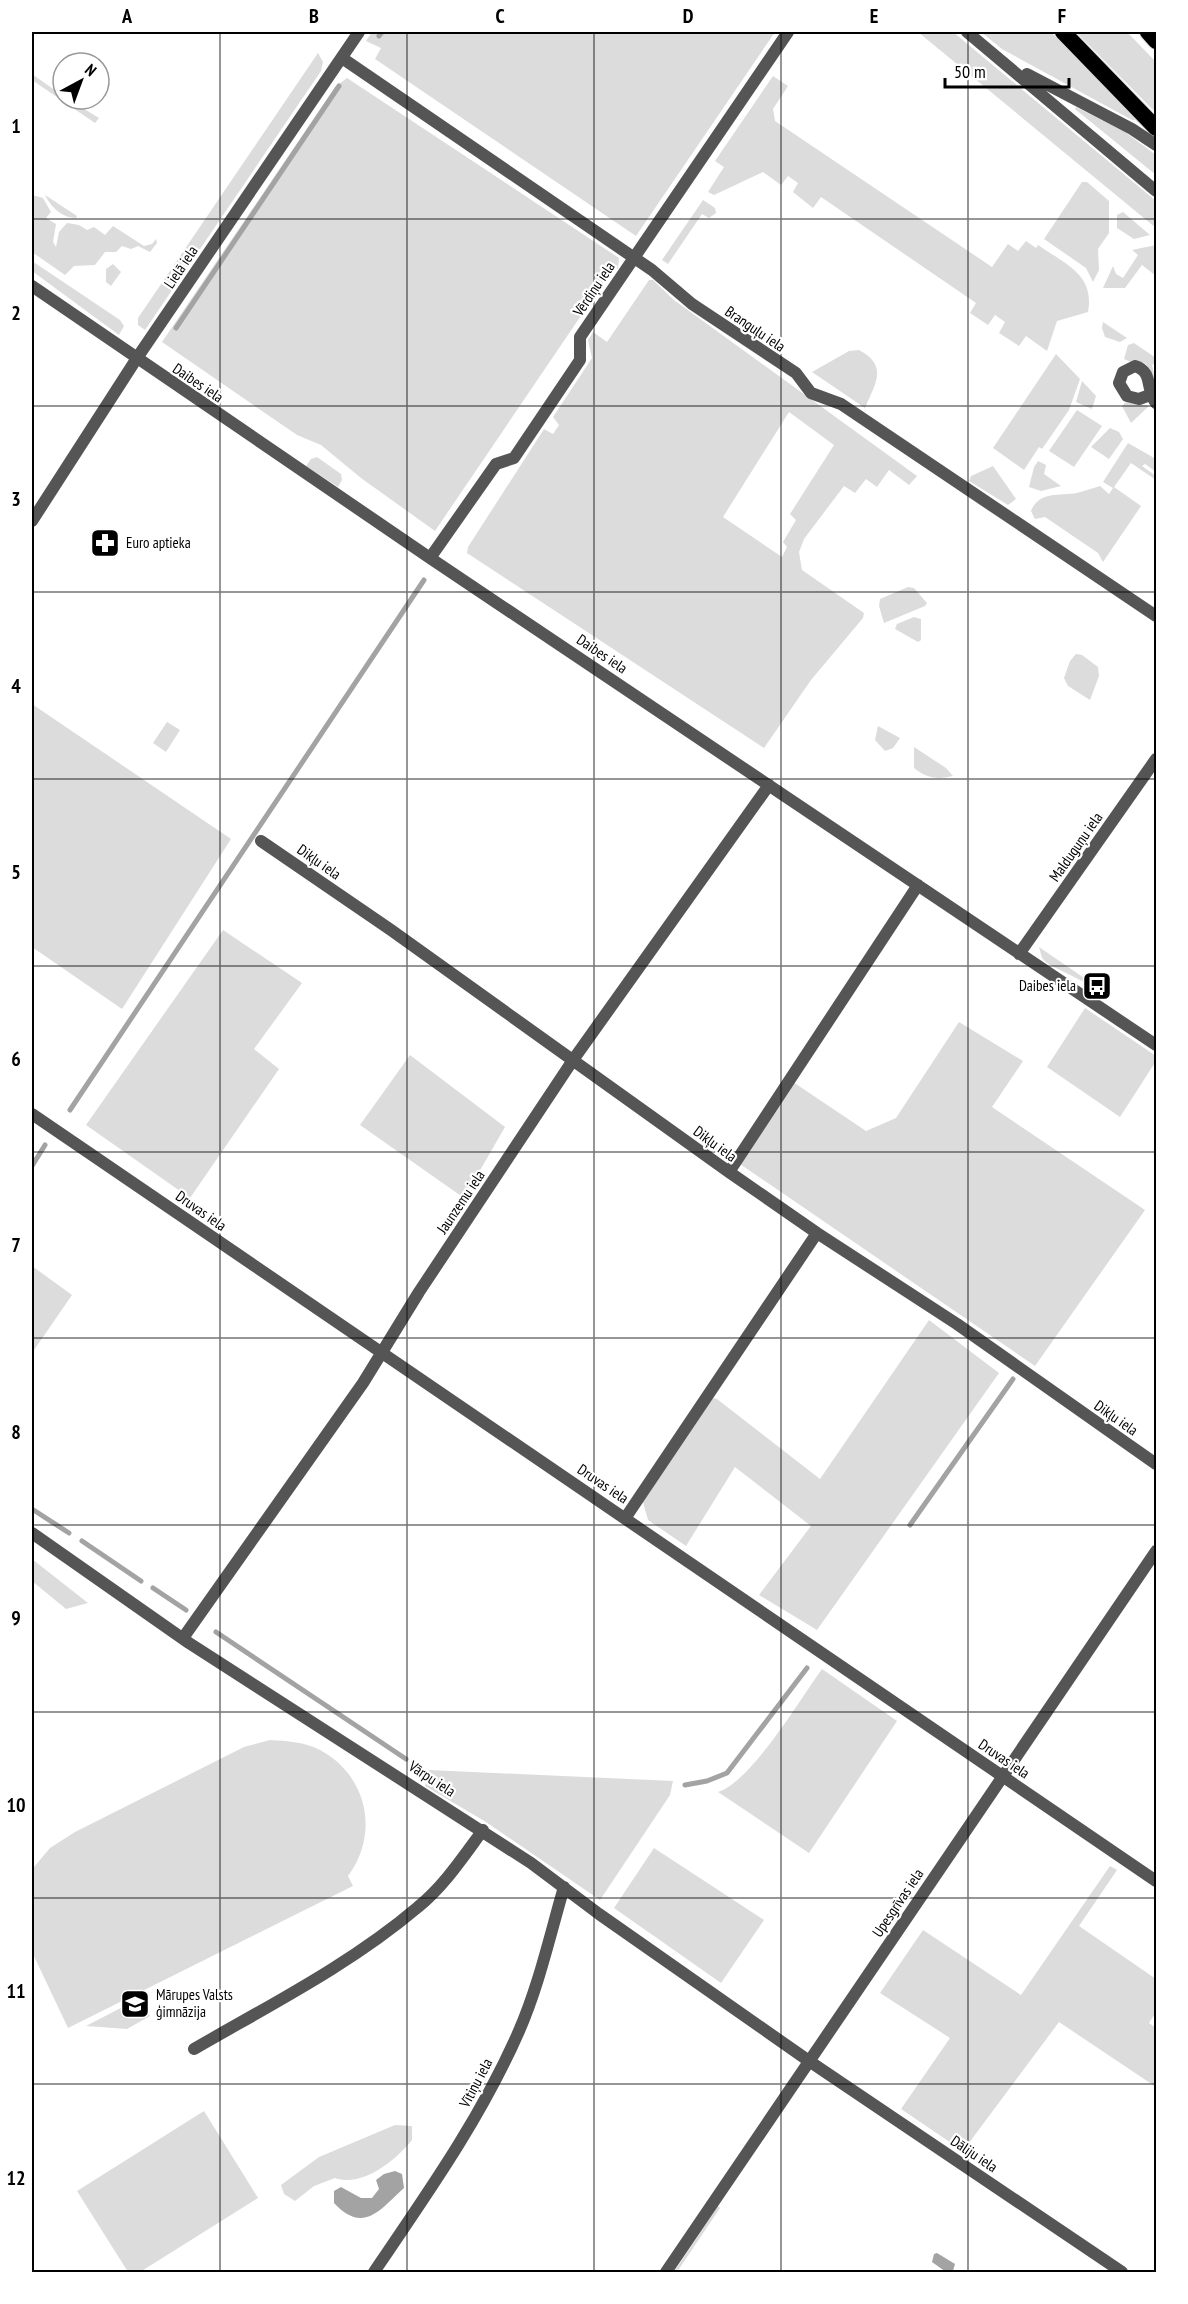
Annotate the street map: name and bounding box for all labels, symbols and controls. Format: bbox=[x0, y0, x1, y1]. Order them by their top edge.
text: A bbox=[121, 3, 133, 29]
text: B bbox=[309, 3, 319, 29]
text: C bbox=[495, 3, 505, 29]
text: D bbox=[683, 3, 694, 29]
text: E bbox=[870, 3, 878, 29]
text: F bbox=[1058, 3, 1066, 29]
north arrow bbox=[51, 51, 111, 111]
scale bar bbox=[945, 51, 1070, 89]
text: N bbox=[81, 59, 101, 80]
text: 50 m bbox=[954, 60, 986, 83]
text: 1 bbox=[11, 113, 21, 139]
street label: Lielā iela bbox=[159, 242, 202, 292]
street label: Vērdiņu iela bbox=[568, 258, 619, 320]
text: 2 bbox=[11, 300, 21, 326]
street label: Branguļu iela bbox=[721, 301, 789, 356]
street label: Daibes iela bbox=[169, 359, 227, 406]
text: 3 bbox=[11, 486, 21, 512]
pharmacy icon: Euro aptieka bbox=[89, 527, 121, 559]
place label: Euro aptieka bbox=[126, 533, 191, 552]
street label: Daibes iela bbox=[573, 630, 631, 677]
text: 4 bbox=[11, 673, 21, 699]
street label: Malduguņu iela bbox=[1045, 808, 1106, 885]
street label: Dikļu iela bbox=[294, 840, 345, 883]
text: 5 bbox=[11, 859, 21, 885]
bus stop icon: Daibes iela bbox=[1081, 970, 1113, 1002]
place label: Daibes iela bbox=[1019, 976, 1076, 995]
text: 6 bbox=[11, 1046, 21, 1072]
street label: Dikļu iela bbox=[690, 1121, 741, 1166]
street label: Jaunzemu iela bbox=[432, 1166, 489, 1238]
street label: Druvas iela bbox=[172, 1186, 230, 1235]
text: 7 bbox=[11, 1232, 21, 1258]
street label: Dikļu iela bbox=[1091, 1396, 1142, 1439]
text: 8 bbox=[11, 1419, 21, 1445]
street label: Druvas iela bbox=[574, 1460, 632, 1508]
text: 9 bbox=[11, 1605, 21, 1631]
street label: Druvas iela bbox=[975, 1735, 1033, 1783]
street label: Vārpu iela bbox=[405, 1756, 459, 1801]
text: 10 bbox=[6, 1792, 26, 1818]
street label: Upesgrīvas iela bbox=[868, 1865, 927, 1941]
text: 11 bbox=[6, 1978, 26, 2004]
place label: Mārupes Valsts ģimnāzija bbox=[156, 1985, 233, 2021]
school or university icon: Mārupes Valsts ģimnāzija bbox=[119, 1988, 151, 2020]
street label: Vītiņu iela bbox=[454, 2055, 496, 2112]
street label: Dāliju iela bbox=[947, 2131, 1001, 2176]
text: 12 bbox=[6, 2165, 26, 2191]

